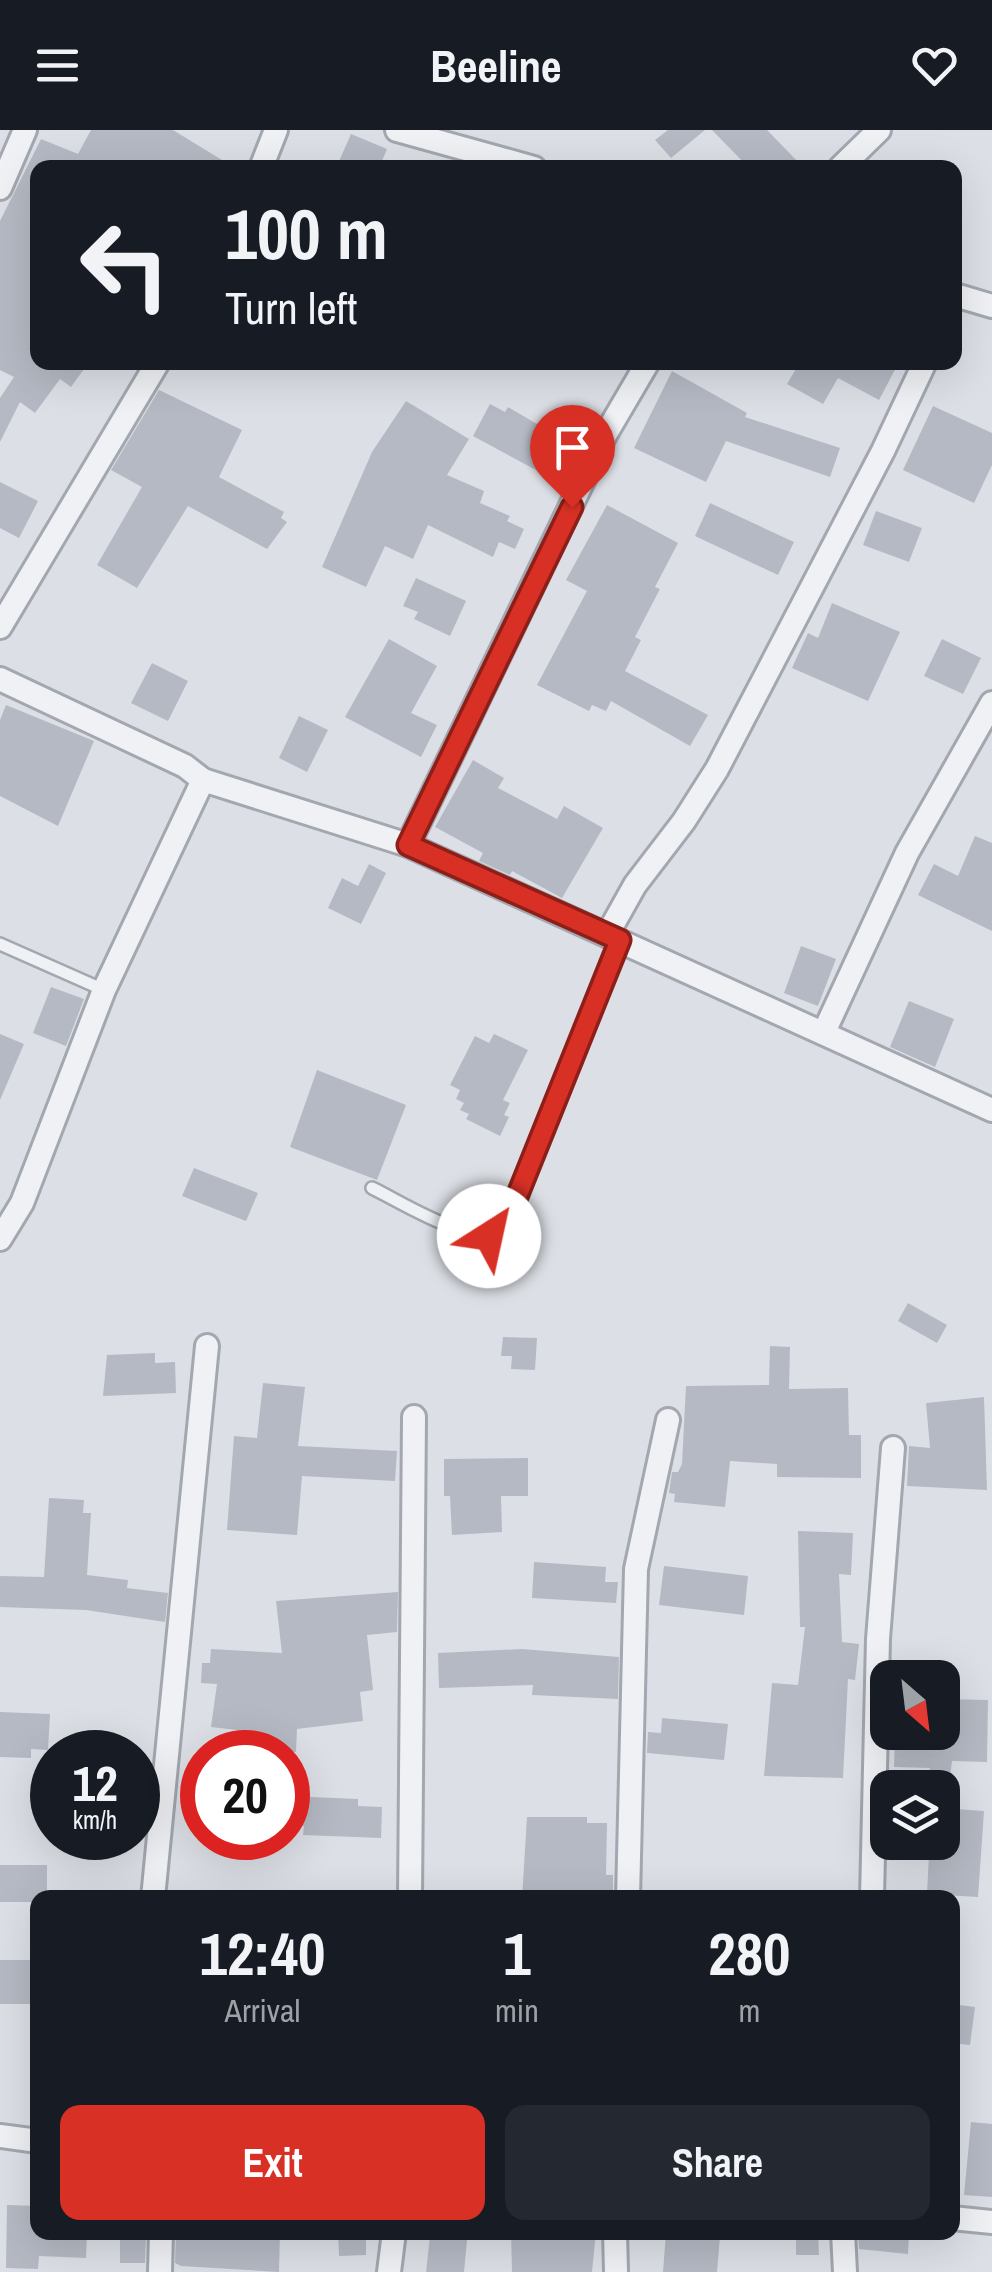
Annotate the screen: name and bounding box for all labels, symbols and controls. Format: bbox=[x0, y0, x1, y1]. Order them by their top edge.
text: Beeline bbox=[430, 35, 562, 96]
icon: menu bbox=[30, 38, 85, 93]
icon: heart bbox=[907, 38, 962, 93]
text: 100 m bbox=[225, 187, 388, 281]
icon: left bbox=[60, 200, 190, 330]
text: Turn left bbox=[225, 277, 357, 338]
pin bbox=[530, 405, 615, 508]
icon: arrive bbox=[545, 420, 600, 475]
position arrow bbox=[437, 1184, 541, 1288]
north arrow bbox=[870, 1660, 960, 1750]
map controls bbox=[870, 1660, 960, 1860]
speed limit sign: 20 bbox=[180, 1730, 310, 1860]
text: 12 bbox=[72, 1749, 118, 1817]
button: layers bbox=[870, 1770, 960, 1860]
text: km/h bbox=[73, 1803, 117, 1837]
text: 12:40 bbox=[200, 1913, 325, 1994]
text: 1 bbox=[503, 1913, 531, 1994]
text: 280 bbox=[708, 1913, 790, 1994]
text: Arrival bbox=[225, 1989, 300, 2032]
text: min bbox=[495, 1989, 539, 2032]
text: m bbox=[738, 1989, 760, 2032]
button: Exit bbox=[60, 2105, 485, 2220]
button: Share bbox=[505, 2105, 930, 2220]

